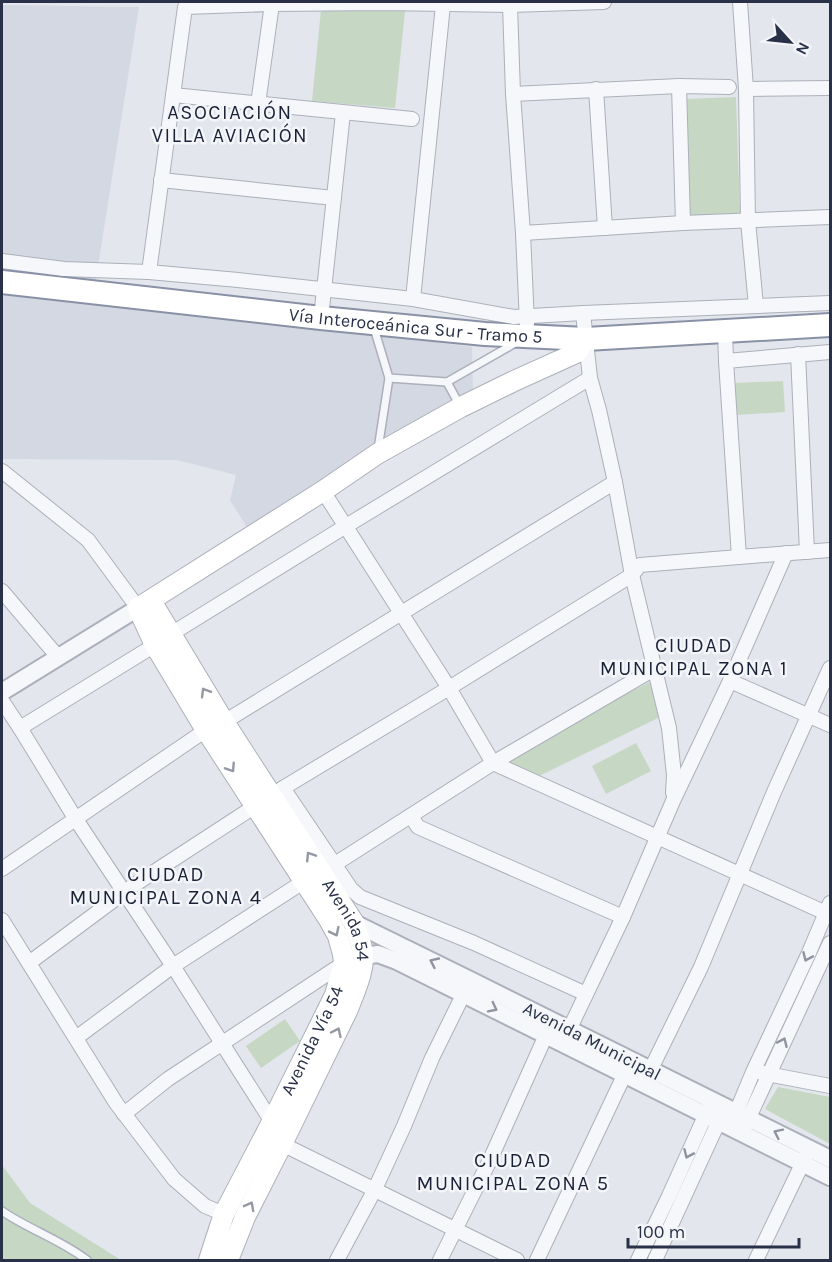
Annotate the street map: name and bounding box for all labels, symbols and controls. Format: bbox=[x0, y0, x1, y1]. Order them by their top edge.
north arrow bbox=[760, 12, 820, 72]
text: N bbox=[792, 39, 814, 58]
district label: ASOCIACIÓN VILLA AVIACIÓN bbox=[152, 100, 308, 147]
street label: Vía Interoceánica Sur - Tramo 5 bbox=[288, 303, 543, 348]
district label: CIUDAD MUNICIPAL ZONA 1 bbox=[600, 634, 788, 680]
one-way arrow bbox=[201, 688, 213, 698]
one-way arrow bbox=[223, 762, 235, 772]
one-way arrow bbox=[305, 852, 317, 862]
district label: CIUDAD MUNICIPAL ZONA 4 bbox=[70, 863, 262, 909]
street label: Avenida 54 bbox=[317, 875, 374, 961]
one-way arrow bbox=[328, 926, 339, 937]
one-way arrow bbox=[803, 950, 815, 961]
one-way arrow bbox=[430, 958, 441, 970]
street label: Avenida Vía 54 bbox=[276, 984, 348, 1099]
street label: Avenida Municipal bbox=[519, 997, 665, 1085]
one-way arrow bbox=[487, 1001, 498, 1013]
one-way arrow bbox=[329, 1027, 341, 1038]
one-way arrow bbox=[776, 1037, 788, 1048]
one-way arrow bbox=[774, 1129, 785, 1141]
one-way arrow bbox=[683, 1148, 695, 1159]
district label: CIUDAD MUNICIPAL ZONA 5 bbox=[417, 1149, 609, 1195]
one-way arrow bbox=[243, 1202, 254, 1213]
scale bar bbox=[628, 1211, 799, 1249]
text: 100 m bbox=[637, 1221, 685, 1243]

